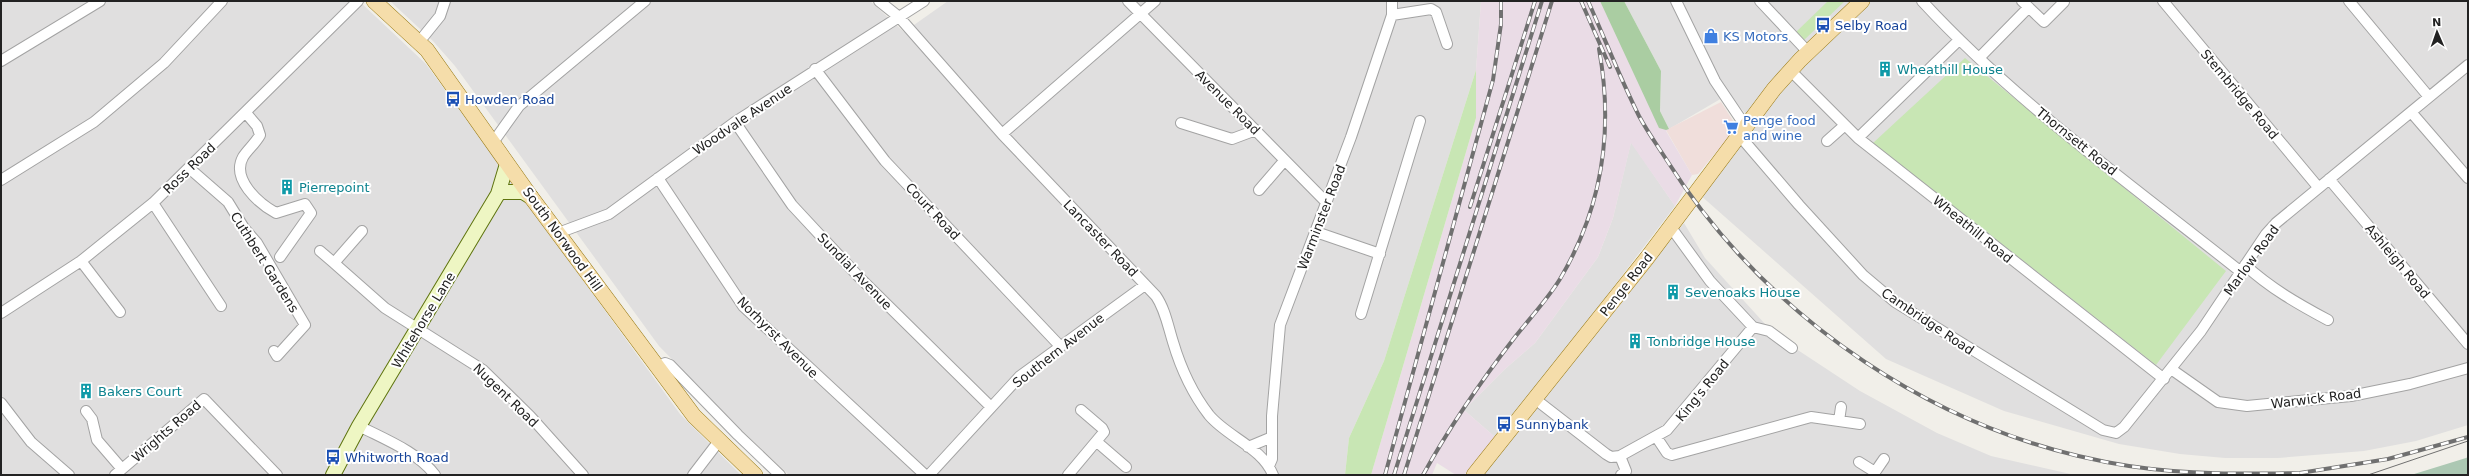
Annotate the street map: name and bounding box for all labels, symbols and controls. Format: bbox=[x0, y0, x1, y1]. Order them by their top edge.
north arrow bbox=[2417, 12, 2457, 52]
bus stop icon: Selby Road bbox=[1814, 16, 1832, 34]
text: N bbox=[2432, 16, 2442, 29]
place label: Selby Road bbox=[1835, 18, 1908, 33]
shop icon: KS Motors bbox=[1702, 27, 1720, 45]
place label: KS Motors bbox=[1723, 29, 1788, 44]
street label: Stembridge Road bbox=[2198, 46, 2282, 142]
building icon: Wheathill House bbox=[1876, 60, 1894, 78]
place label: Wheathill House bbox=[1897, 62, 2003, 77]
street label: Avenue Road bbox=[1192, 67, 1263, 138]
street label: Woodvale Avenue bbox=[690, 81, 795, 158]
bus stop icon: Howden Road bbox=[444, 90, 462, 108]
place label: Howden Road bbox=[465, 92, 555, 107]
street label: Thornsett Road bbox=[2033, 104, 2120, 178]
place label: Penge food and wine bbox=[1743, 113, 1816, 143]
supermarket icon: Penge food and wine bbox=[1722, 118, 1740, 136]
street label: Ross Road bbox=[160, 140, 219, 197]
street label: Warminster Road bbox=[1294, 162, 1348, 272]
building icon: Pierrepoint bbox=[278, 178, 296, 196]
place label: Pierrepoint bbox=[299, 180, 370, 195]
street label: Court Road bbox=[902, 180, 963, 243]
street label: South Norwood Hill bbox=[520, 185, 605, 294]
street label: Wheathill Road bbox=[1930, 193, 2015, 266]
street label: Lancaster Road bbox=[1060, 197, 1141, 280]
street label: Cuthbert Gardens bbox=[228, 209, 302, 316]
street label: Ashleigh Road bbox=[2362, 221, 2433, 302]
street label: Marlow Road bbox=[2221, 222, 2282, 298]
street label: Sundial Avenue bbox=[814, 230, 895, 313]
street label: Penge Road bbox=[1597, 249, 1656, 319]
street label: Whitehorse Lane bbox=[389, 269, 458, 371]
building icon: Sevenoaks House bbox=[1664, 283, 1682, 301]
place label: Sevenoaks House bbox=[1685, 285, 1800, 300]
street label: Cambridge Road bbox=[1879, 285, 1977, 358]
street label: Norhyrst Avenue bbox=[734, 294, 821, 381]
street label: Southern Avenue bbox=[1010, 310, 1107, 391]
building icon: Tonbridge House bbox=[1626, 332, 1644, 350]
place label: Tonbridge House bbox=[1646, 334, 1756, 349]
street label: King's Road bbox=[1673, 356, 1732, 424]
street label: Nugent Road bbox=[470, 361, 541, 430]
building icon: Bakers Court bbox=[77, 382, 95, 400]
place label: Bakers Court bbox=[98, 384, 182, 399]
street label: Warwick Road bbox=[2270, 386, 2362, 411]
street label: Wrights Road bbox=[129, 397, 204, 465]
bus stop icon: Sunnybank bbox=[1495, 415, 1513, 433]
place label: Sunnybank bbox=[1516, 417, 1589, 432]
bus stop icon: Whitworth Road bbox=[324, 448, 342, 466]
place label: Whitworth Road bbox=[345, 450, 449, 465]

